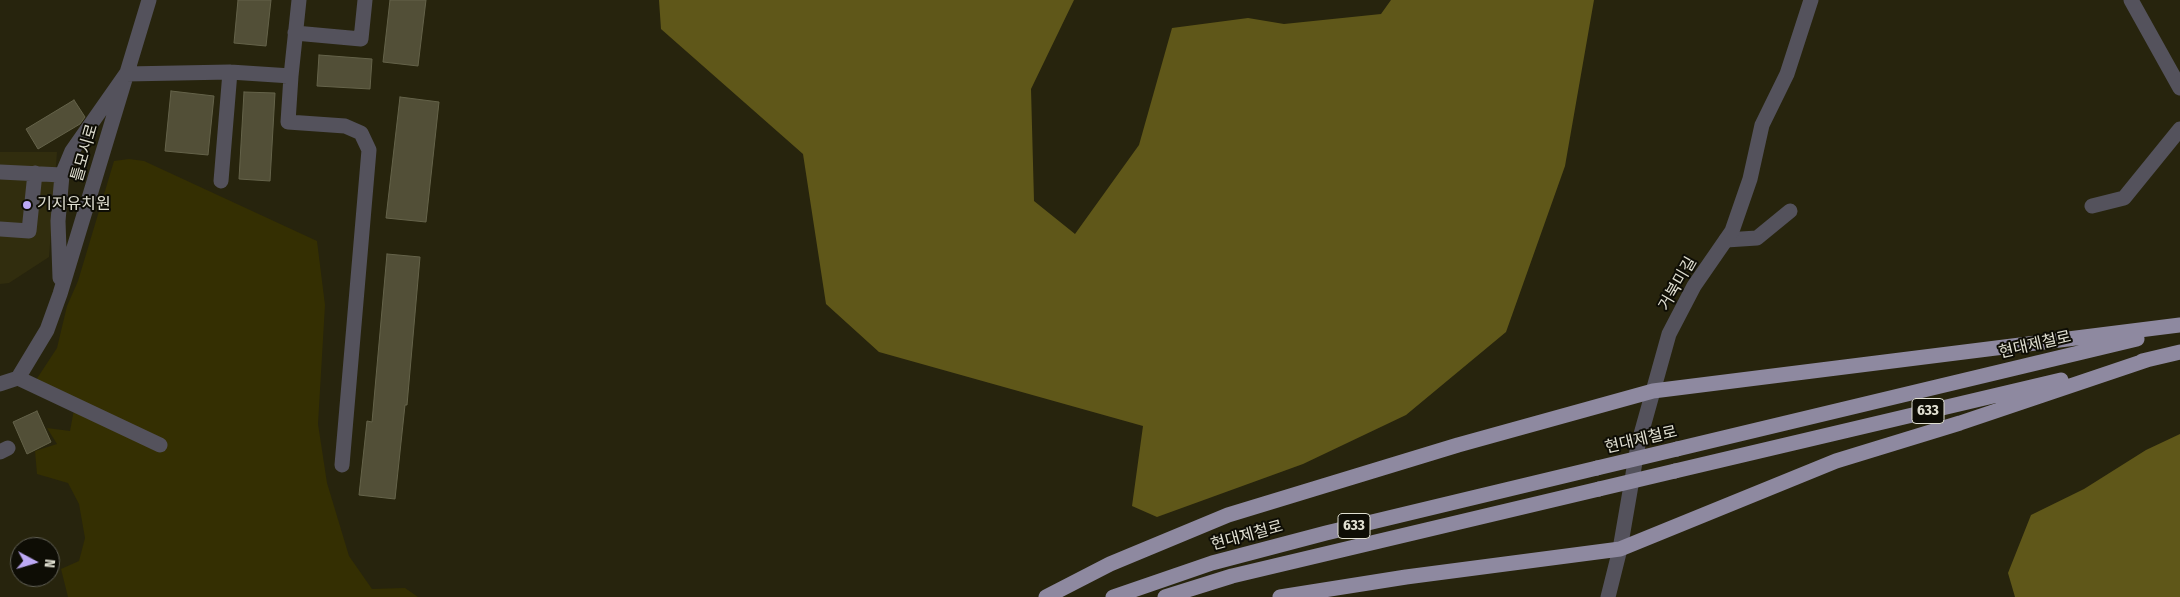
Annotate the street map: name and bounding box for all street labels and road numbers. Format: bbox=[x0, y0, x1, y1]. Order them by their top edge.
street label: 틀모시로 bbox=[68, 122, 102, 184]
street label: 거북미길 bbox=[1655, 254, 1701, 314]
street label: 현대제철로 bbox=[1997, 327, 2073, 363]
road number: 633 bbox=[1912, 398, 1944, 424]
street label: 현대제철로 bbox=[1603, 422, 1679, 458]
road number: 633 bbox=[1338, 514, 1370, 538]
street label: 현대제철로 bbox=[1209, 517, 1285, 555]

